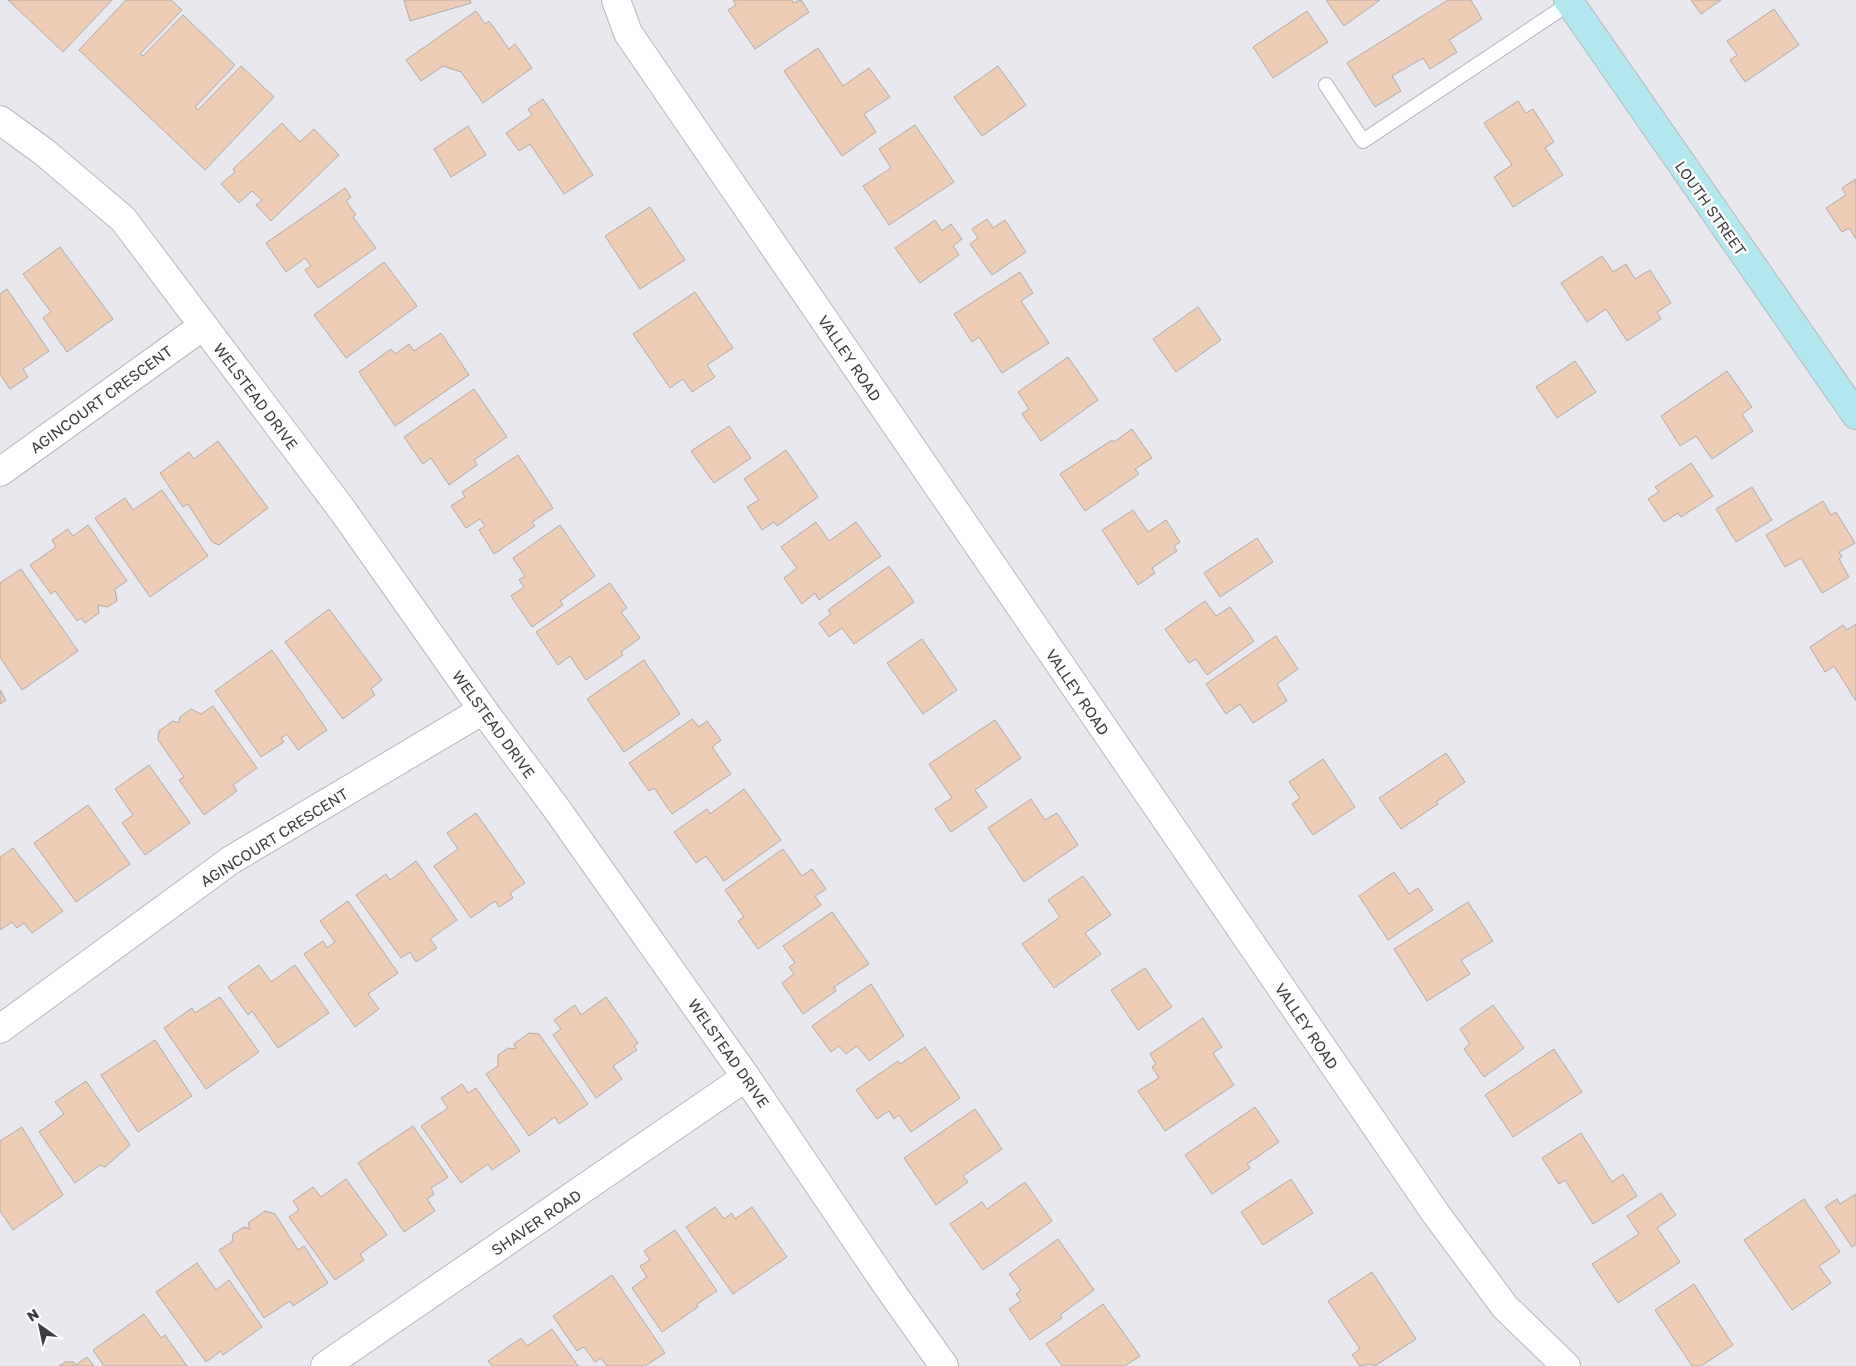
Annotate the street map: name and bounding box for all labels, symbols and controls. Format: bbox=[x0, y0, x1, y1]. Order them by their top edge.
street label: LOUTH STREET bbox=[1672, 157, 1750, 259]
street label: VALLEY ROAD bbox=[815, 311, 885, 405]
street label: WELSTEAD DRIVE bbox=[210, 339, 302, 453]
street label: AGINCOURT CRESCENT bbox=[27, 341, 175, 457]
street label: VALLEY ROAD bbox=[1043, 645, 1113, 739]
street label: WELSTEAD DRIVE bbox=[449, 667, 539, 781]
street label: AGINCOURT CRESCENT bbox=[197, 784, 351, 890]
street label: VALLEY ROAD bbox=[1272, 979, 1342, 1073]
street label: WELSTEAD DRIVE bbox=[685, 995, 773, 1111]
street label: SHAVER ROAD bbox=[488, 1185, 584, 1259]
north arrow bbox=[15, 1301, 65, 1351]
text: N bbox=[24, 1305, 42, 1325]

